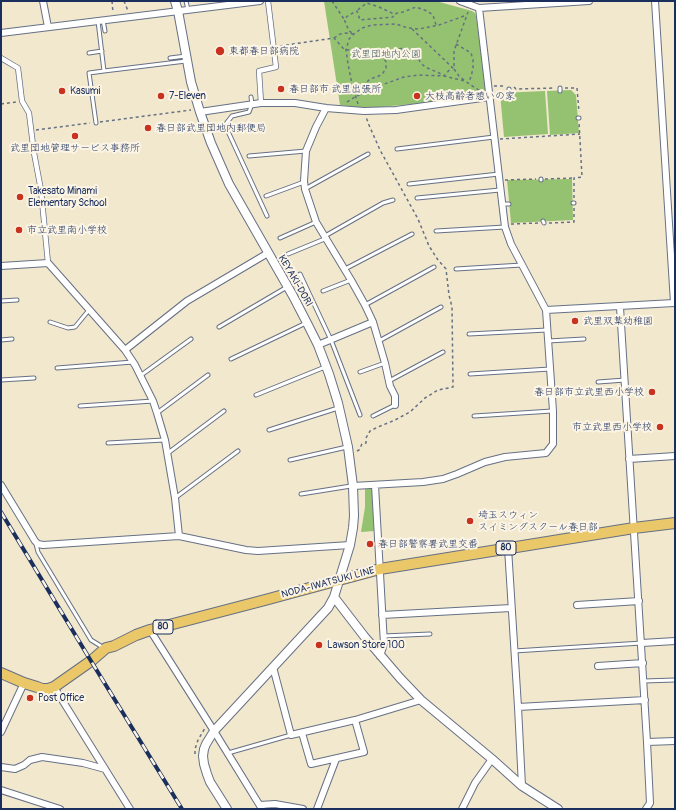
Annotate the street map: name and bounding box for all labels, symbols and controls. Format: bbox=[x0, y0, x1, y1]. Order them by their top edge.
marker: 東都春日部病院 bbox=[214, 45, 226, 57]
place label: 東都春日部病院 bbox=[229, 45, 299, 57]
park label: 武里団地内公園 bbox=[351, 48, 421, 60]
place label: 春日部市 武里出張所 bbox=[289, 83, 381, 95]
marker: 春日部市 武里出張所 bbox=[276, 84, 286, 94]
place label: Kasumi bbox=[70, 85, 100, 97]
marker: Kasumi bbox=[57, 86, 67, 96]
place label: 7-Eleven bbox=[169, 90, 206, 102]
place label: 大枝高齢者憩いの家 bbox=[425, 90, 515, 102]
marker: 7-Eleven bbox=[156, 91, 166, 101]
marker: 大枝高齢者憩いの家 bbox=[412, 91, 422, 101]
place label: 春日部武里団地内郵便局 bbox=[156, 122, 266, 134]
marker: 春日部武里団地内郵便局 bbox=[143, 123, 153, 133]
marker: 武里団地管理サービス事務所 bbox=[70, 131, 80, 141]
place label: 武里団地管理サービス事務所 bbox=[10, 142, 140, 154]
place label: Takesato Minami Elementary School bbox=[28, 185, 107, 208]
marker: Takesato Minami Elementary School bbox=[15, 192, 25, 202]
place label: 市立武里南小学校 bbox=[27, 224, 107, 236]
marker: 市立武里南小学校 bbox=[14, 225, 24, 235]
street label: KEYAKI-DORI bbox=[275, 253, 315, 309]
place label: 武里双葉幼稚園 bbox=[583, 315, 653, 327]
marker: 武里双葉幼稚園 bbox=[570, 316, 580, 326]
place label: 春日部市立武里西小学校 bbox=[534, 386, 644, 398]
marker: 春日部市立武里西小学校 bbox=[647, 387, 657, 397]
place label: 市立武里西小学校 bbox=[572, 421, 652, 433]
marker: 市立武里西小学校 bbox=[655, 422, 665, 432]
place label: 埼玉スウィン スイミングスクール春日部 bbox=[478, 509, 598, 532]
marker: 埼玉スウィン スイミングスクール春日部 bbox=[465, 516, 475, 526]
place label: 春日部警察署武里交番 bbox=[378, 538, 478, 550]
marker: 春日部警察署武里交番 bbox=[365, 539, 375, 549]
road number: 80 bbox=[496, 541, 516, 555]
street label: NODA-IWATSUKI LINE bbox=[280, 565, 376, 601]
road number: 80 bbox=[153, 620, 173, 634]
place label: Lawson Store 100 bbox=[327, 639, 405, 651]
marker: Lawson Store 100 bbox=[314, 640, 324, 650]
place label: Post Office bbox=[38, 692, 84, 704]
marker: Post Office bbox=[25, 693, 35, 703]

